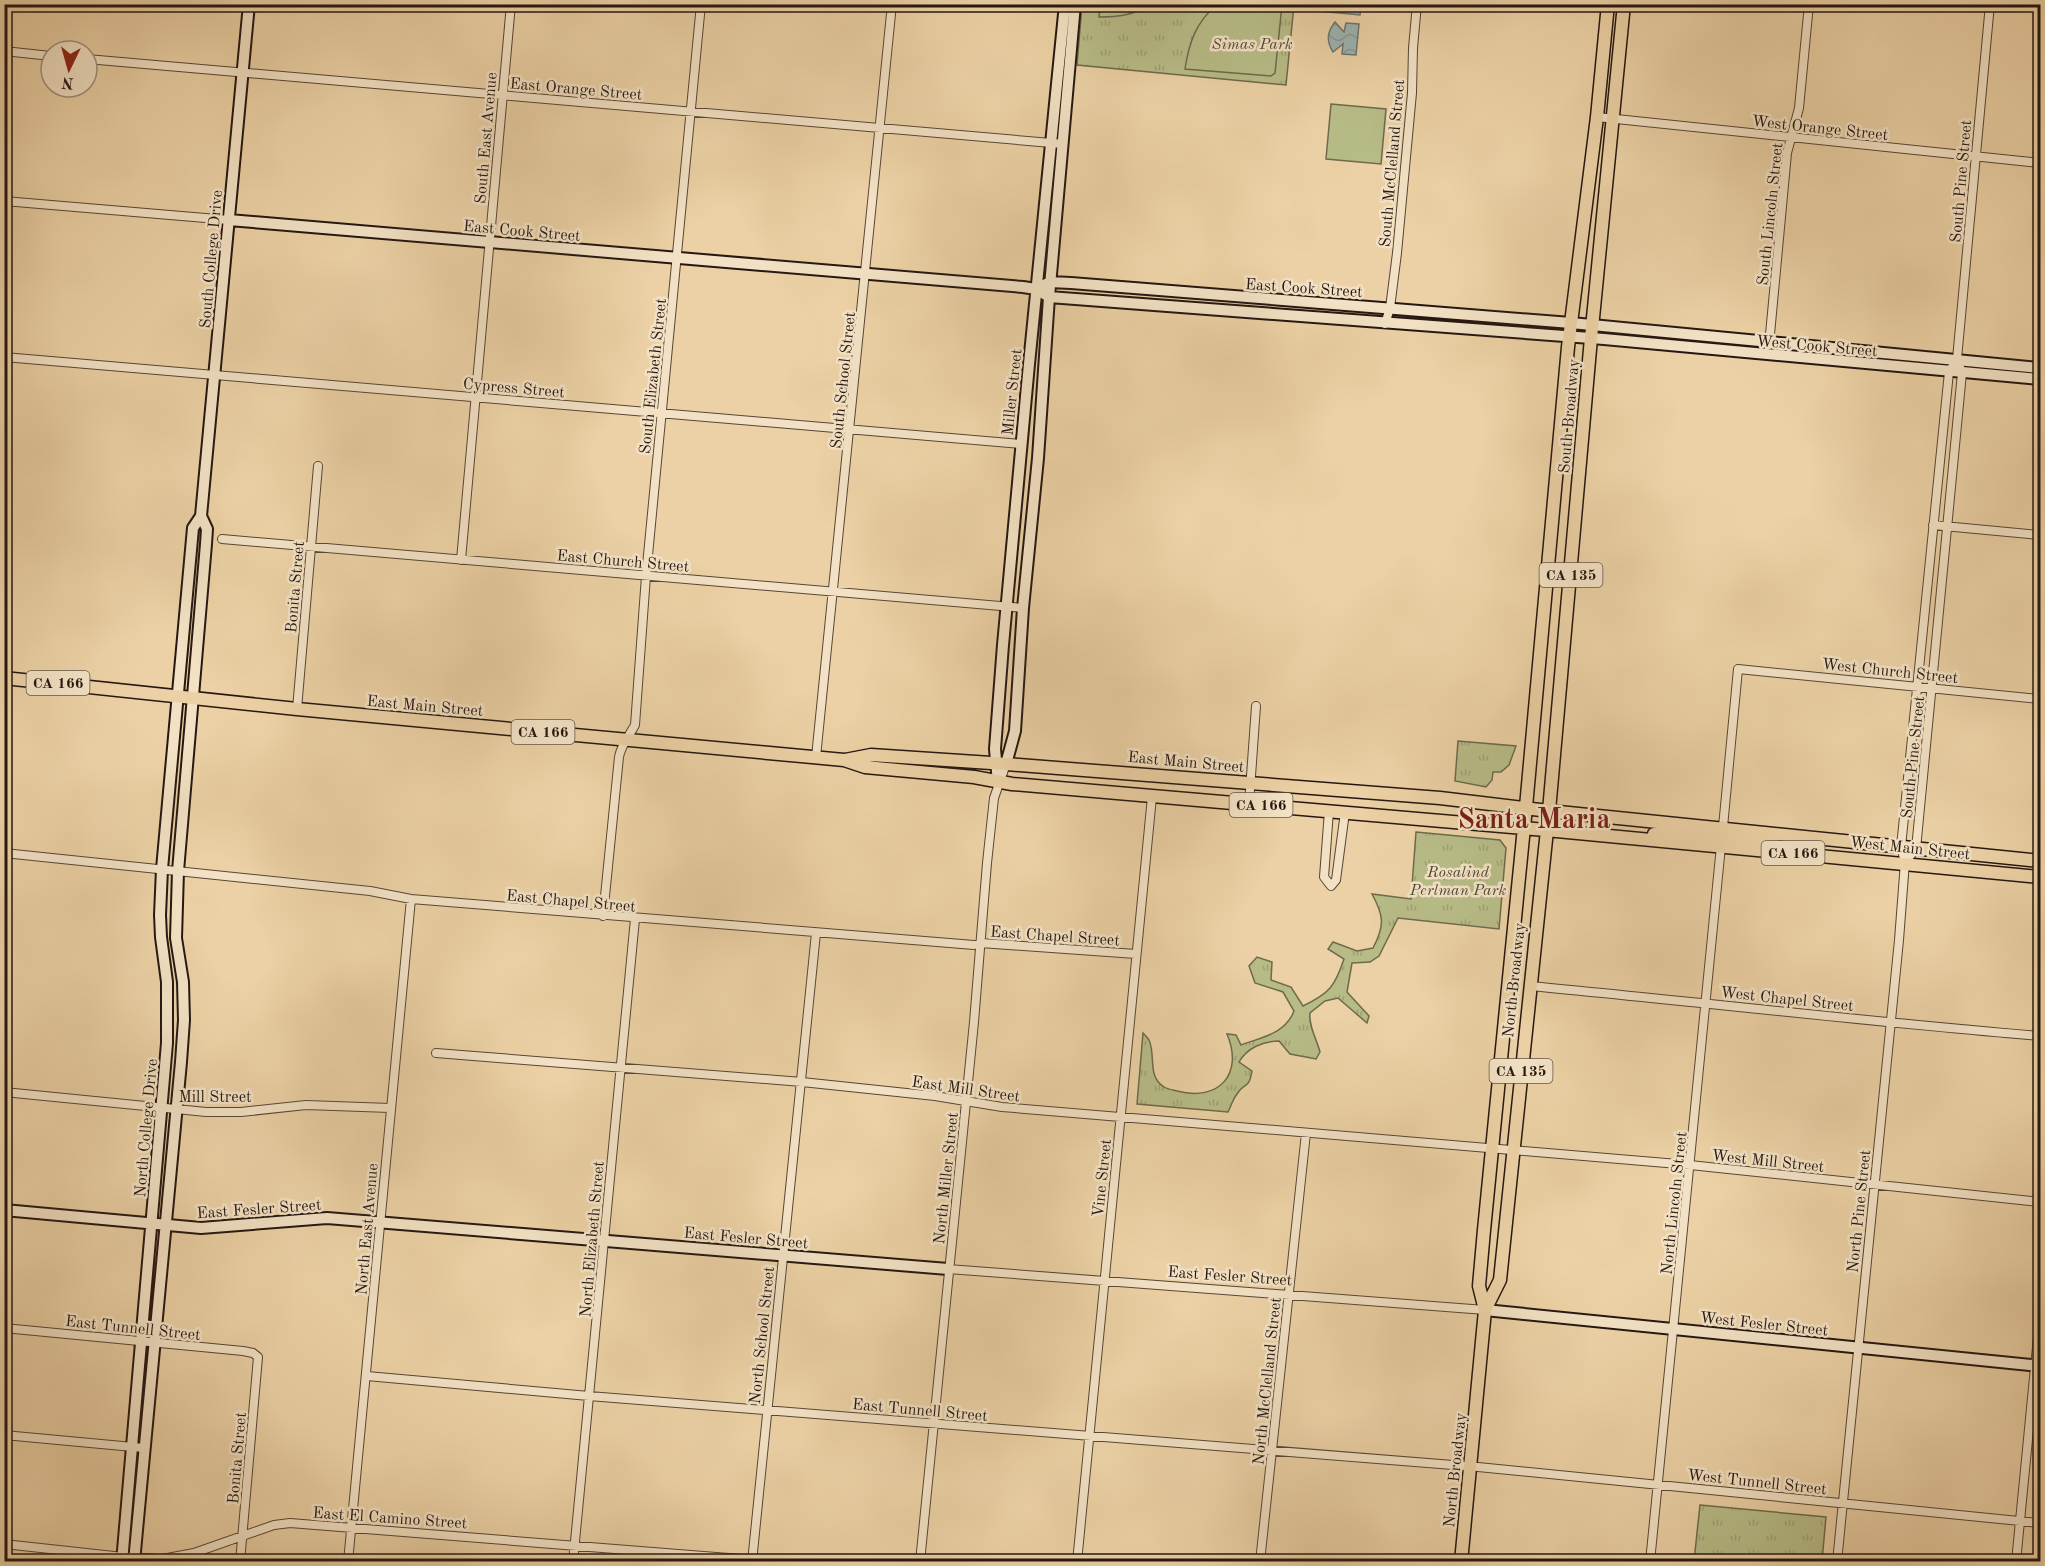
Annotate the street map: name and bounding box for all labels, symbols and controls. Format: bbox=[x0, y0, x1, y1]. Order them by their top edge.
park label: Simas Park bbox=[1212, 37, 1293, 53]
north arrow bbox=[39, 39, 99, 99]
street label: South East Avenue bbox=[473, 72, 501, 205]
text: N bbox=[60, 73, 75, 90]
street label: East Orange Street bbox=[509, 76, 643, 104]
street label: South McClelland Street bbox=[1378, 78, 1408, 248]
street label: West Orange Street bbox=[1751, 114, 1889, 144]
street label: South Pine Street bbox=[1949, 119, 1975, 243]
street label: South Lincoln Street bbox=[1756, 142, 1786, 286]
street label: South College Drive bbox=[198, 189, 226, 329]
street label: East Cook Street bbox=[462, 219, 582, 245]
street label: East Cook Street bbox=[1245, 277, 1364, 301]
street label: South Elizabeth Street bbox=[638, 297, 670, 455]
street label: South School Street bbox=[829, 310, 859, 450]
street label: West Cook Street bbox=[1755, 334, 1879, 360]
street label: Miller Street bbox=[1000, 348, 1026, 436]
street label: South Broadway bbox=[1557, 358, 1583, 474]
street label: Cypress Street bbox=[462, 377, 566, 401]
street label: Bonita Street bbox=[284, 540, 308, 634]
street label: East Church Street bbox=[556, 548, 690, 576]
road number: CA 135 bbox=[1540, 563, 1602, 587]
street label: West Church Street bbox=[1821, 657, 1959, 687]
road number: CA 166 bbox=[26, 671, 90, 695]
street label: East Main Street bbox=[366, 694, 484, 720]
street label: South Pine Street bbox=[1900, 695, 1928, 819]
road number: CA 166 bbox=[512, 720, 574, 744]
street label: East Main Street bbox=[1127, 750, 1245, 776]
road number: CA 166 bbox=[1230, 793, 1292, 817]
district label: Santa Maria bbox=[1457, 807, 1611, 835]
street label: West Main Street bbox=[1849, 835, 1971, 863]
road number: CA 166 bbox=[1762, 841, 1824, 865]
park label: Rosalind Perlman Park bbox=[1409, 865, 1507, 899]
street label: East Chapel Street bbox=[505, 888, 637, 916]
street label: North Broadway bbox=[1501, 921, 1529, 1038]
street label: East Chapel Street bbox=[989, 924, 1121, 950]
street label: West Chapel Street bbox=[1719, 985, 1855, 1015]
street label: North College Drive bbox=[133, 1058, 161, 1198]
road number: CA 135 bbox=[1490, 1059, 1552, 1083]
street label: East Mill Street bbox=[911, 1074, 1021, 1106]
street label: Mill Street bbox=[178, 1090, 252, 1106]
street label: North Miller Street bbox=[932, 1111, 962, 1245]
street label: North Lincoln Street bbox=[1660, 1130, 1691, 1276]
street label: Vine Street bbox=[1091, 1138, 1115, 1218]
street label: West Mill Street bbox=[1711, 1148, 1825, 1176]
street label: North Pine Street bbox=[1846, 1148, 1874, 1274]
street label: North Elizabeth Street bbox=[578, 1160, 608, 1318]
street label: North East Avenue bbox=[354, 1163, 382, 1296]
street label: East Fesler Street bbox=[196, 1198, 322, 1222]
street label: East Fesler Street bbox=[683, 1226, 809, 1252]
street label: North School Street bbox=[748, 1265, 778, 1405]
street label: East Fesler Street bbox=[1167, 1265, 1293, 1289]
street label: North McClelland Street bbox=[1251, 1296, 1285, 1466]
street label: West Fesler Street bbox=[1699, 1310, 1829, 1340]
street label: East Tunnell Street bbox=[64, 1314, 202, 1344]
street label: East Tunnell Street bbox=[851, 1397, 989, 1425]
street label: Bonita Street bbox=[226, 1411, 250, 1505]
street label: North Broadway bbox=[1442, 1411, 1470, 1528]
street label: West Tunnell Street bbox=[1686, 1468, 1828, 1498]
street label: East El Camino Street bbox=[312, 1506, 468, 1532]

